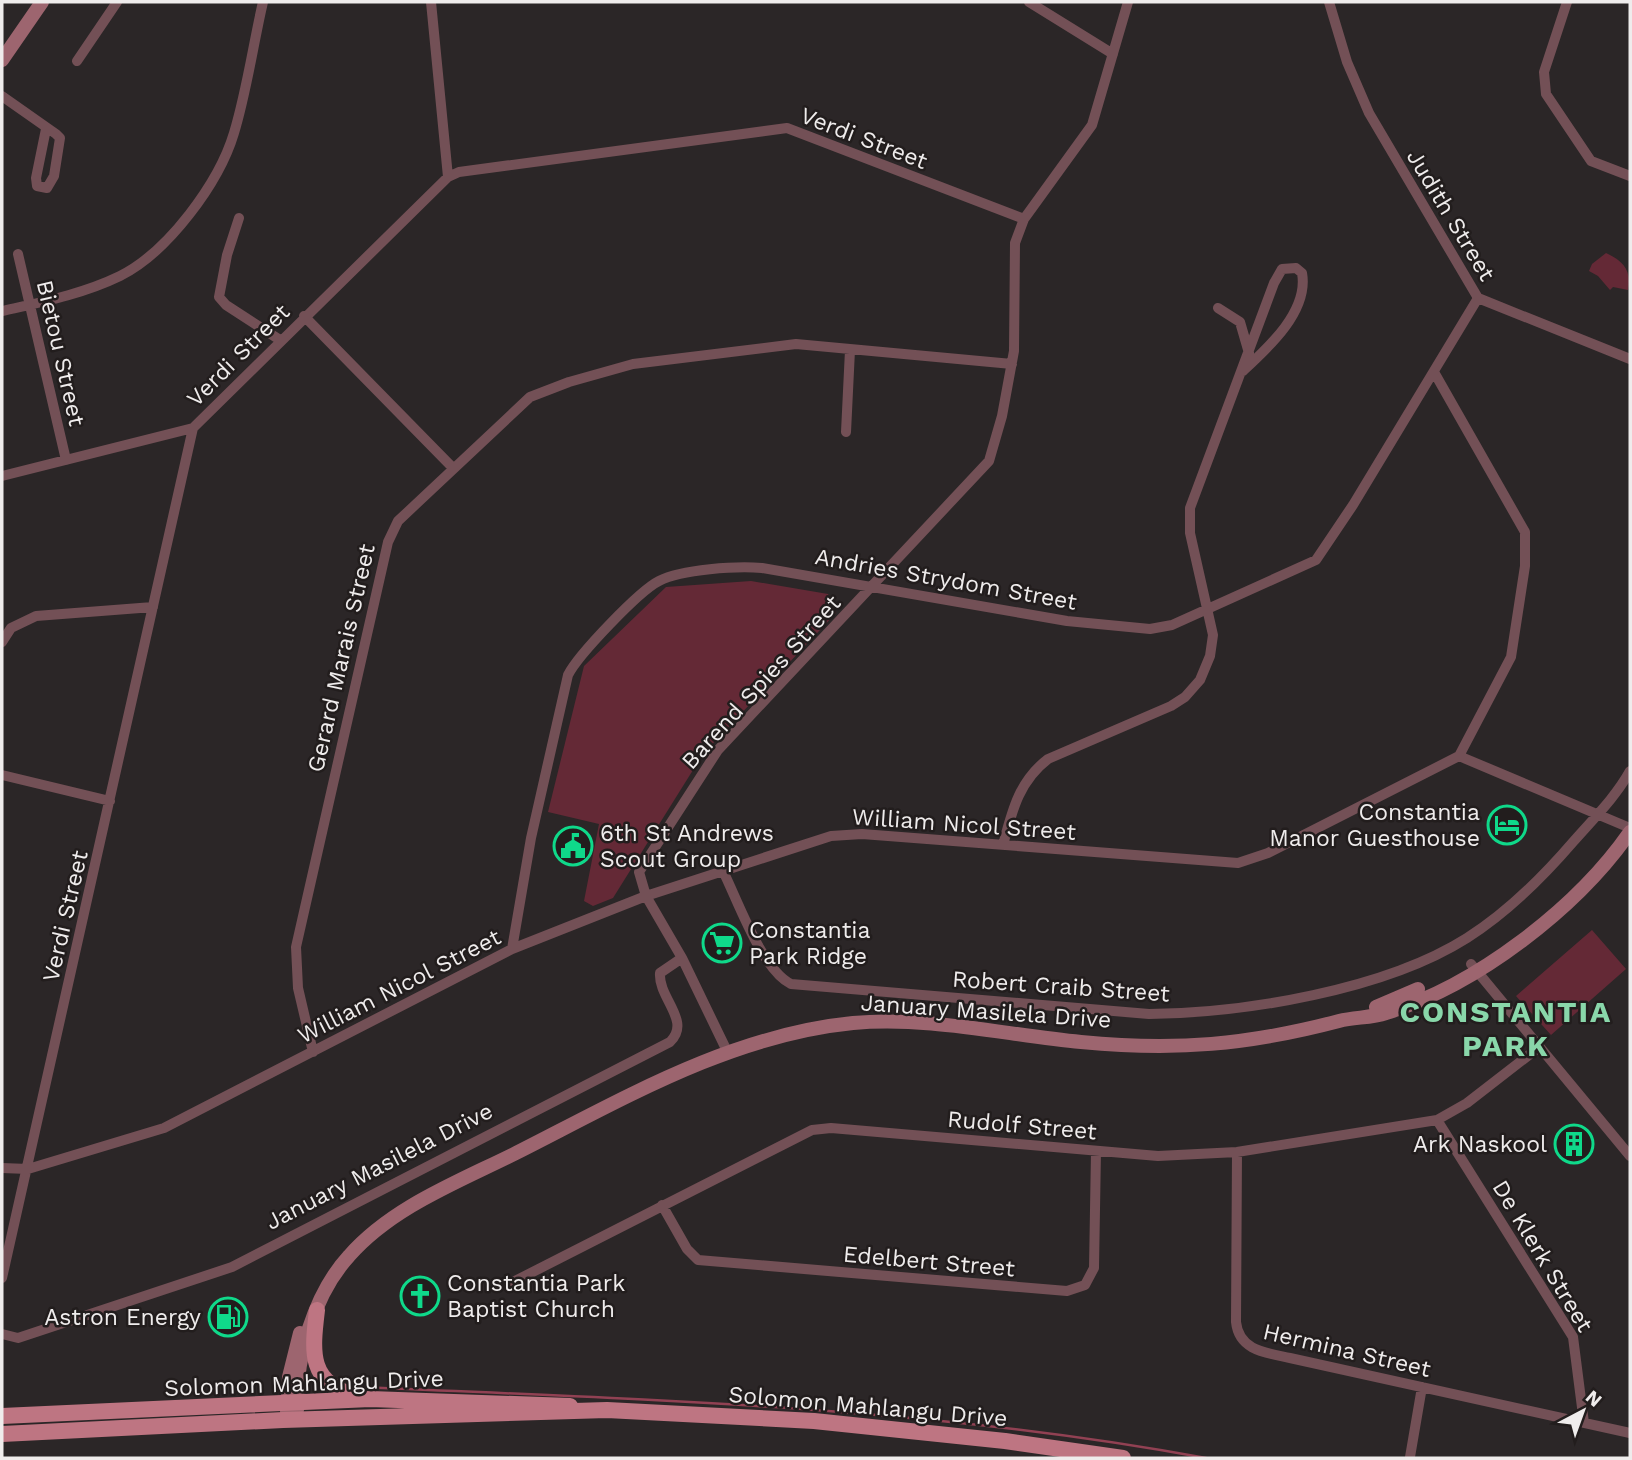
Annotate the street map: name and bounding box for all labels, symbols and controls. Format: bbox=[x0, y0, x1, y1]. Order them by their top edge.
street label: Verdi Street bbox=[797, 102, 931, 175]
street label: Judith Street bbox=[1401, 145, 1501, 286]
street label: Bietou Street bbox=[31, 278, 90, 429]
street label: Verdi Street bbox=[182, 298, 295, 412]
street label: Gerard Marais Street bbox=[302, 541, 381, 775]
street label: Andries Strydom Street bbox=[813, 543, 1079, 616]
street label: Barend Spies Street bbox=[676, 590, 847, 775]
place label: Constantia Manor Guesthouse bbox=[1269, 799, 1480, 852]
street label: William Nicol Street bbox=[851, 803, 1077, 846]
hotel icon: Constantia Manor Guesthouse bbox=[1486, 804, 1528, 846]
place label: 6th St Andrews Scout Group bbox=[600, 820, 774, 873]
public building icon: 6th St Andrews Scout Group bbox=[552, 825, 594, 867]
street label: Verdi Street bbox=[37, 848, 94, 984]
place label: Constantia Park Ridge bbox=[749, 917, 870, 970]
supermarket icon: Constantia Park Ridge bbox=[701, 922, 743, 964]
street label: William Nicol Street bbox=[293, 923, 506, 1049]
street label: Robert Craib Street bbox=[951, 965, 1171, 1008]
street label: January Masilela Drive bbox=[860, 989, 1112, 1034]
district label: CONSTANTIA PARK bbox=[1400, 994, 1612, 1063]
street label: January Masilela Drive bbox=[261, 1097, 497, 1236]
street label: Rudolf Street bbox=[946, 1106, 1098, 1146]
building icon: Ark Naskool bbox=[1553, 1123, 1595, 1165]
place label: Ark Naskool bbox=[1413, 1131, 1547, 1158]
street label: De Klerk Street bbox=[1487, 1176, 1599, 1337]
street label: Edelbert Street bbox=[842, 1241, 1016, 1282]
place label: Constantia Park Baptist Church bbox=[447, 1270, 625, 1323]
church icon: Constantia Park Baptist Church bbox=[399, 1275, 441, 1317]
fuel station icon: Astron Energy bbox=[207, 1296, 249, 1338]
place label: Astron Energy bbox=[44, 1304, 201, 1331]
street label: Hermina Street bbox=[1260, 1318, 1434, 1383]
street label: Solomon Mahlangu Drive bbox=[164, 1365, 444, 1402]
north arrow bbox=[1548, 1376, 1618, 1446]
street label: Solomon Mahlangu Drive bbox=[727, 1381, 1008, 1432]
text: N bbox=[1581, 1385, 1607, 1412]

